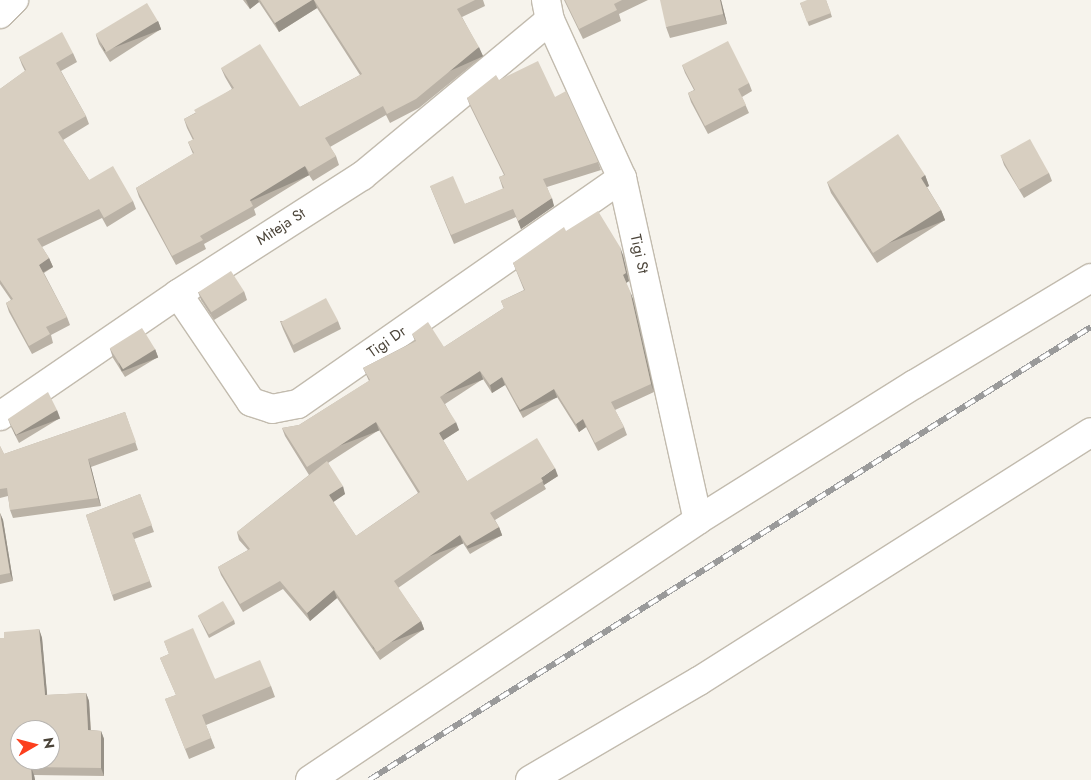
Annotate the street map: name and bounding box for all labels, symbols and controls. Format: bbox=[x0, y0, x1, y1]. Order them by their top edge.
street label: Miteja St bbox=[253, 205, 309, 249]
street label: Tigi St bbox=[626, 233, 652, 275]
street label: Tigi Dr bbox=[364, 322, 410, 362]
north arrow bbox=[10, 720, 60, 770]
text: N bbox=[38, 736, 60, 750]

